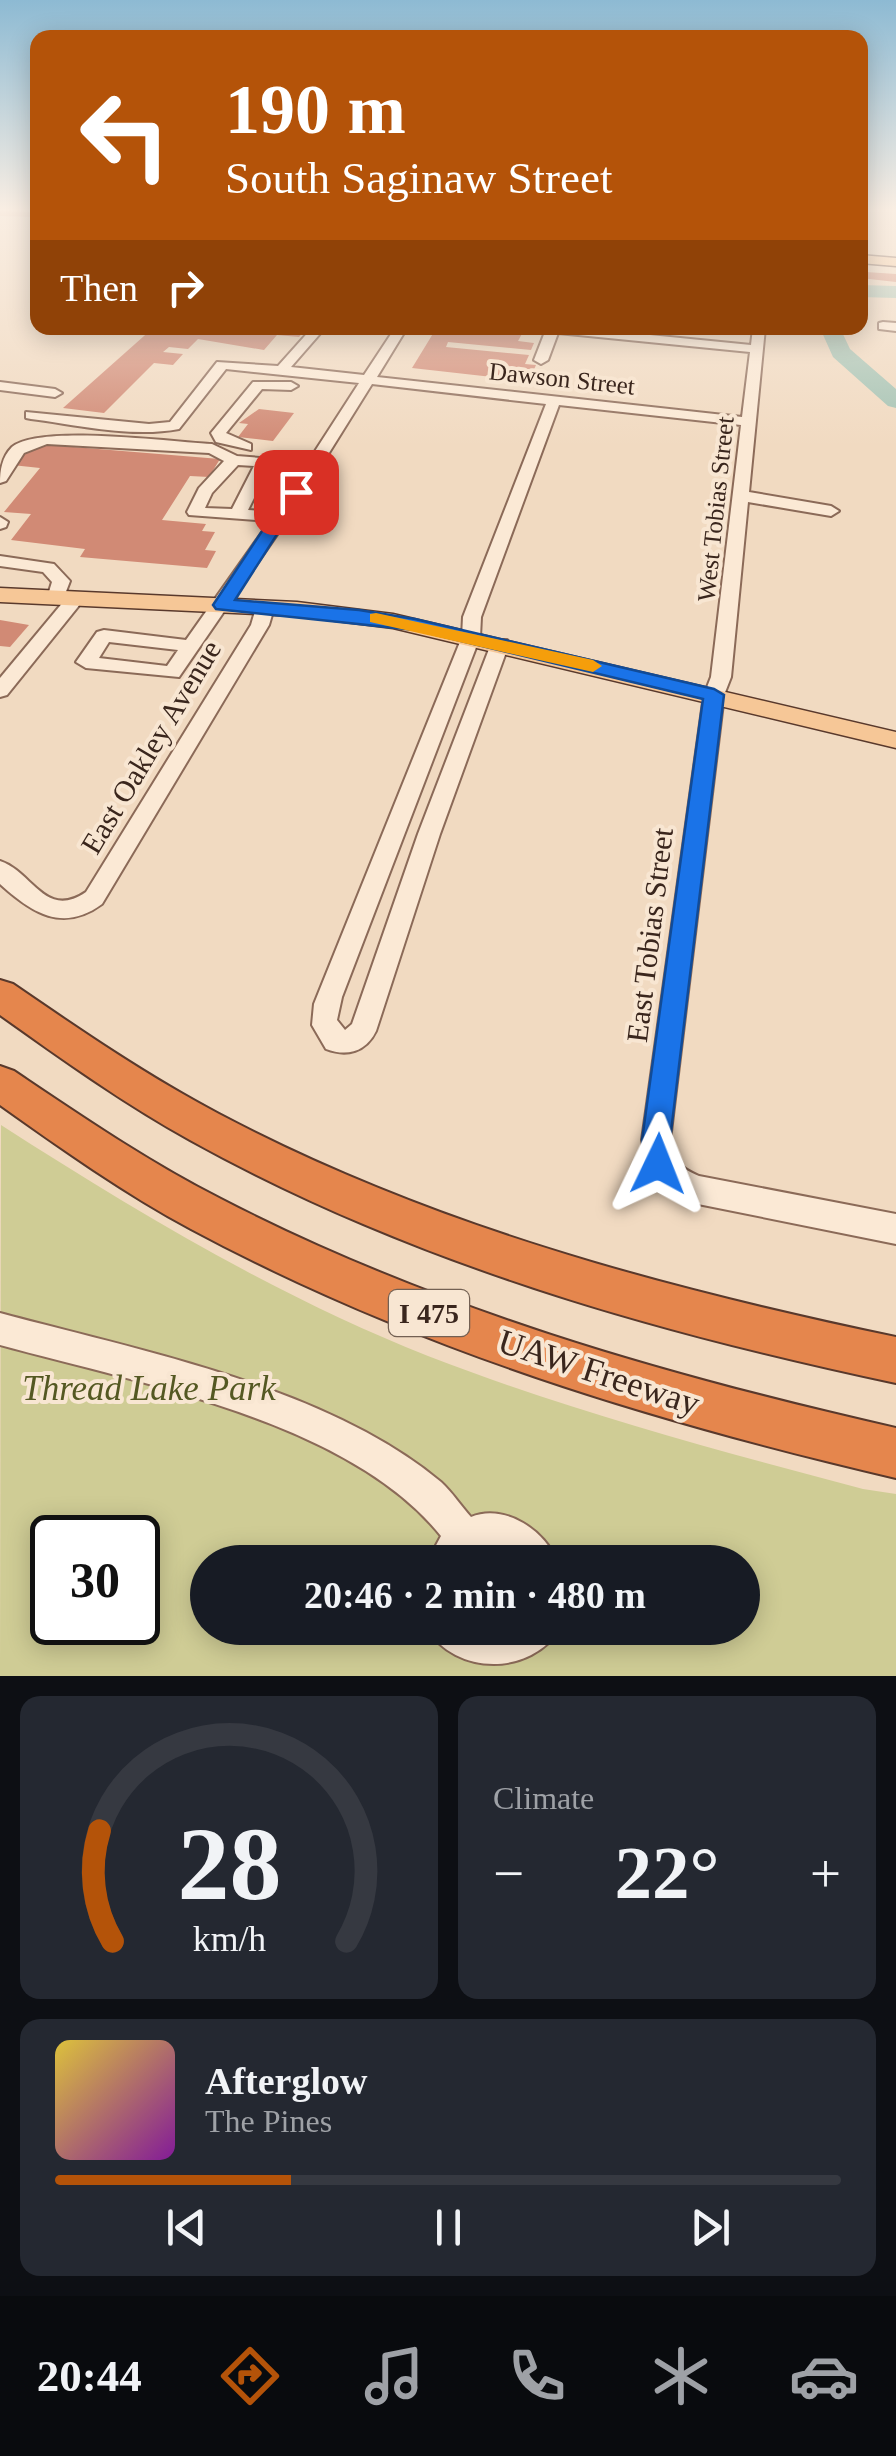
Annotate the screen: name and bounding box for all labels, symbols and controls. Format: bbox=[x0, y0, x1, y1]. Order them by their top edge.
icon: left bbox=[60, 70, 190, 200]
text: 190 m bbox=[225, 71, 406, 148]
text: South Saginaw Street bbox=[225, 153, 612, 203]
icon: right bbox=[158, 260, 213, 315]
text: Then bbox=[60, 267, 138, 309]
street label: Dawson Street bbox=[488, 357, 636, 400]
street label: West Tobias Street bbox=[692, 415, 739, 603]
pin bbox=[254, 450, 339, 535]
icon: arrive bbox=[269, 465, 324, 520]
street label: East Oakley Avenue bbox=[74, 634, 227, 859]
street label: East Tobias Street bbox=[620, 825, 679, 1044]
position arrow bbox=[606, 1112, 710, 1216]
road number: I 475 bbox=[389, 1290, 469, 1336]
street label: UAW Freeway bbox=[493, 1322, 705, 1424]
park label: Thread Lake Park bbox=[22, 1369, 277, 1408]
speed limit sign: 30 bbox=[30, 1515, 160, 1645]
text: 20:46 · 2 min · 480 m bbox=[304, 1574, 646, 1616]
text: Climate bbox=[493, 1780, 594, 1816]
text: 28 bbox=[177, 1806, 281, 1921]
text: 22° bbox=[615, 1831, 720, 1914]
text: − bbox=[493, 1843, 524, 1904]
text: + bbox=[810, 1843, 841, 1904]
text: km/h bbox=[192, 1919, 266, 1959]
text: Afterglow bbox=[205, 2060, 367, 2102]
text: The Pines bbox=[205, 2103, 332, 2139]
icon: previous bbox=[159, 2200, 214, 2255]
icon: pause bbox=[421, 2200, 476, 2255]
icon: next bbox=[683, 2200, 738, 2255]
icon: directions bbox=[215, 2341, 285, 2411]
icon: music bbox=[359, 2341, 429, 2411]
icon: phone bbox=[502, 2341, 572, 2411]
icon: climate bbox=[646, 2341, 716, 2411]
icon: car bbox=[789, 2341, 859, 2411]
text: 20:44 bbox=[37, 2351, 142, 2401]

